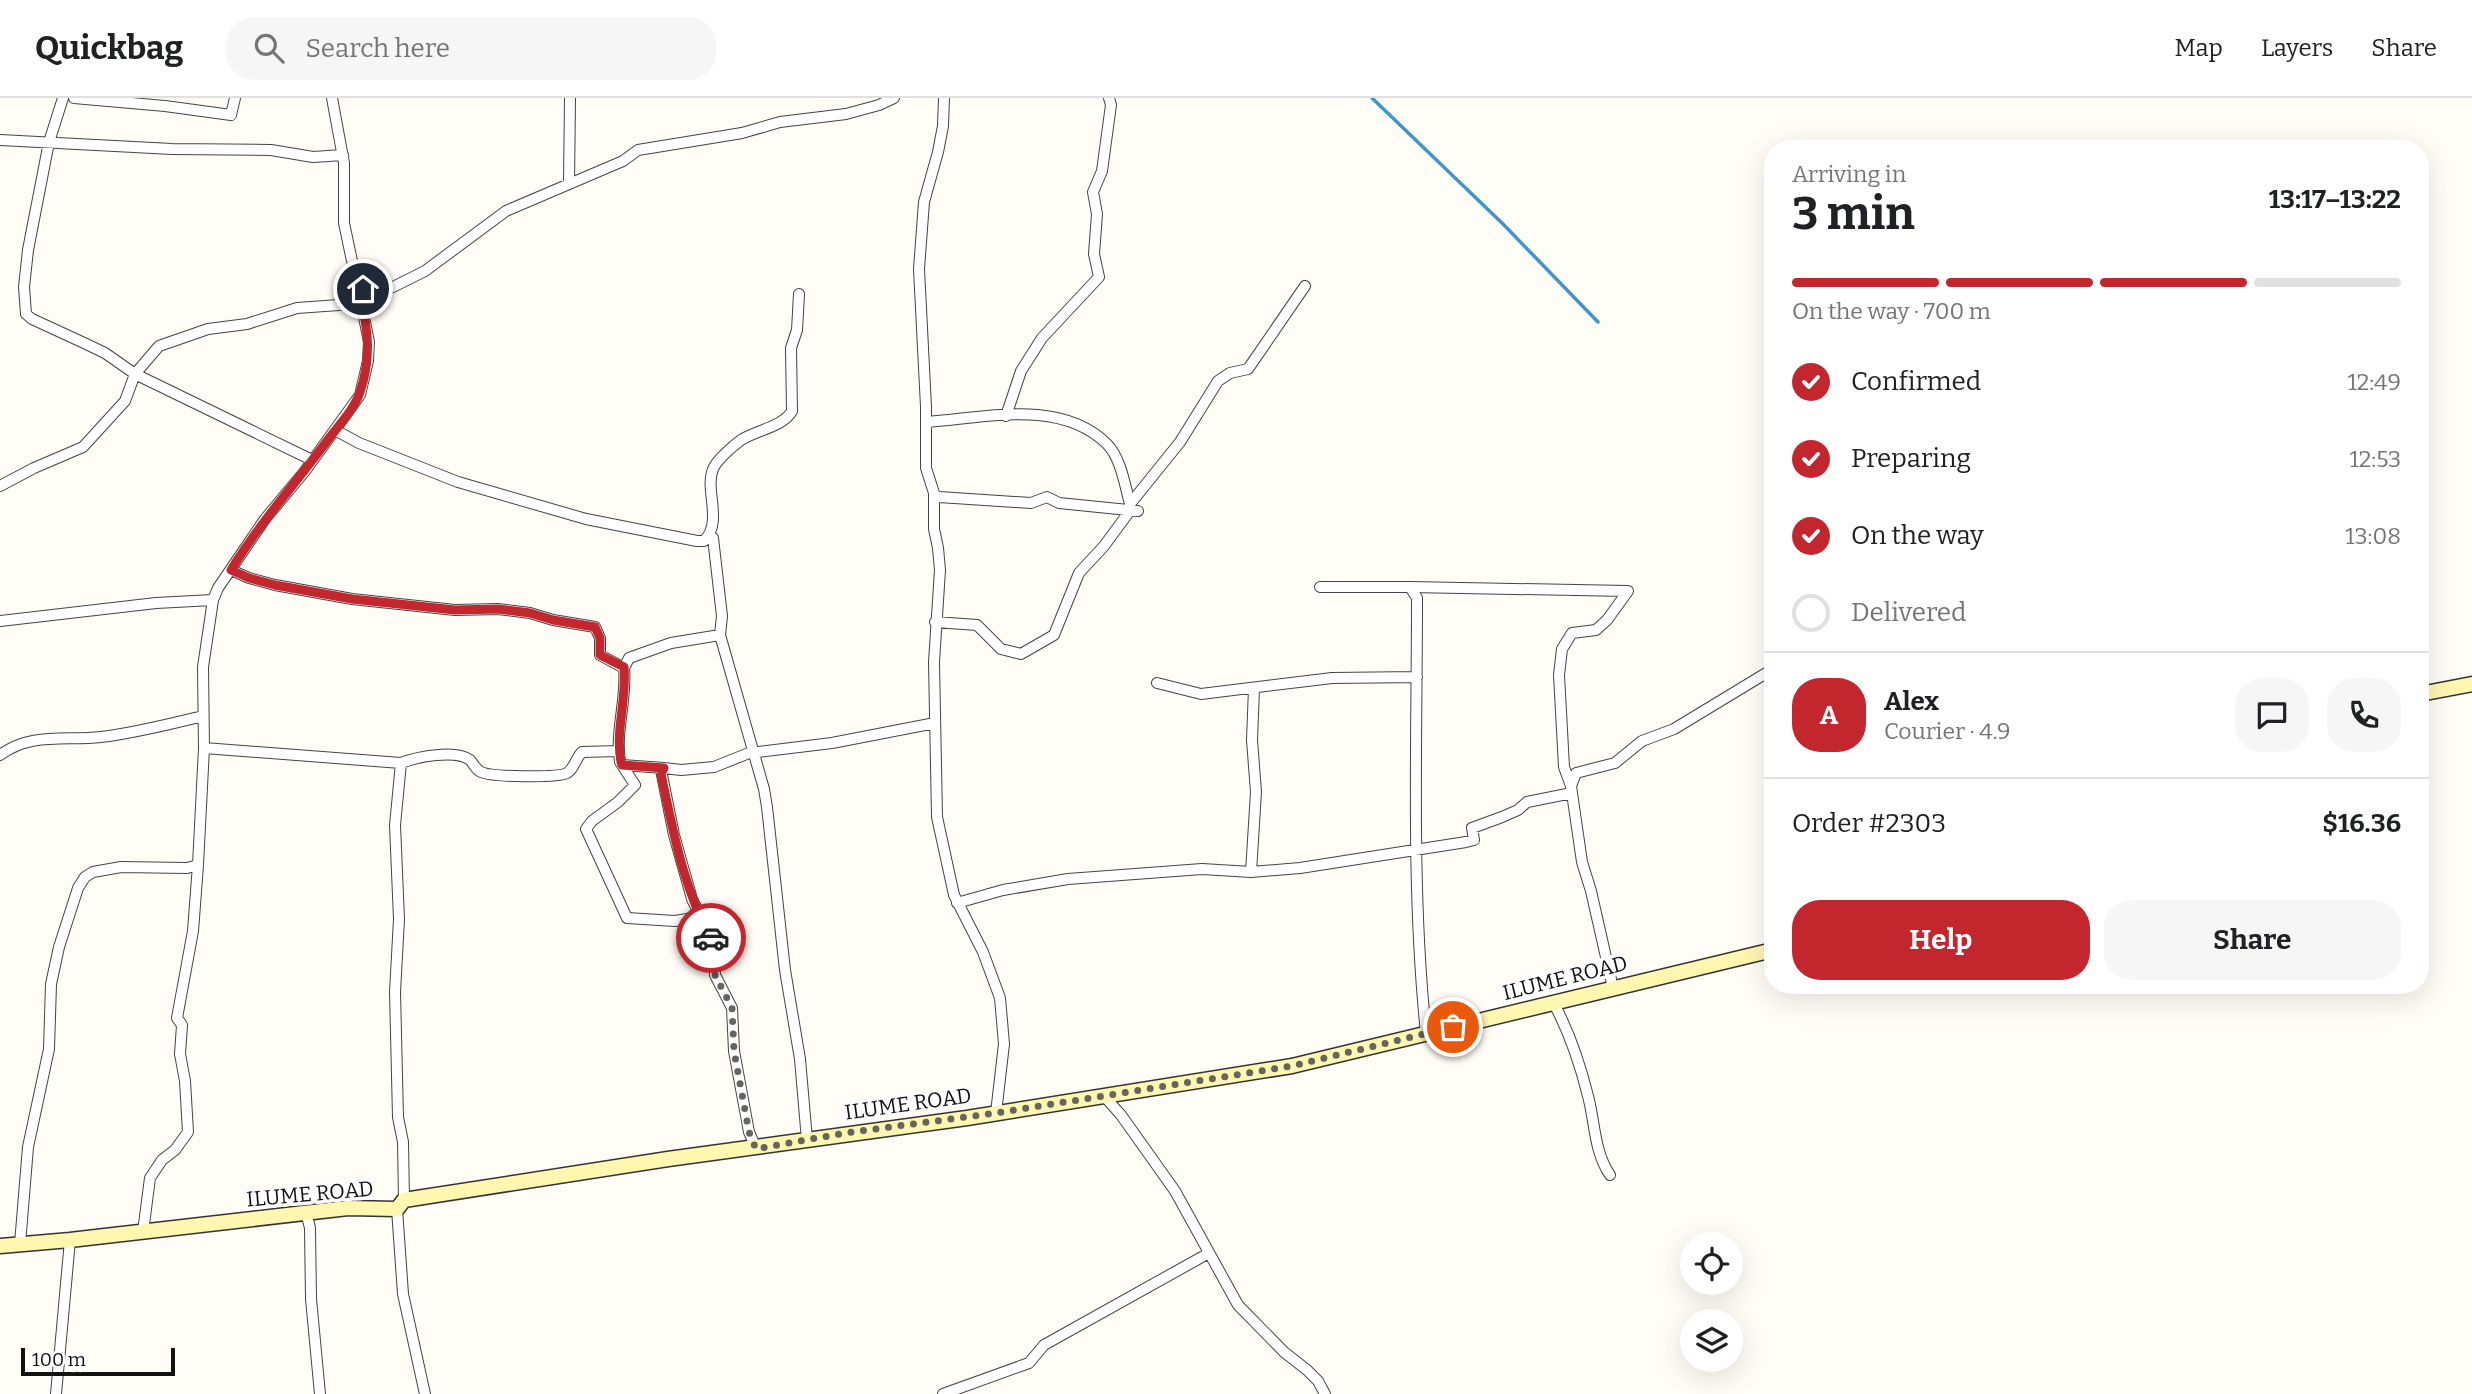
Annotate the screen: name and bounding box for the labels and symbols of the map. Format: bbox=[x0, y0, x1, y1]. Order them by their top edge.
pin bbox=[333, 259, 393, 319]
courier bbox=[676, 903, 746, 973]
street label: ILUME ROAD bbox=[1500, 950, 1630, 1006]
pin bbox=[1423, 997, 1483, 1057]
street label: ILUME ROAD bbox=[843, 1082, 973, 1126]
street label: ILUME ROAD bbox=[245, 1175, 375, 1213]
scale bar bbox=[21, 1345, 175, 1377]

